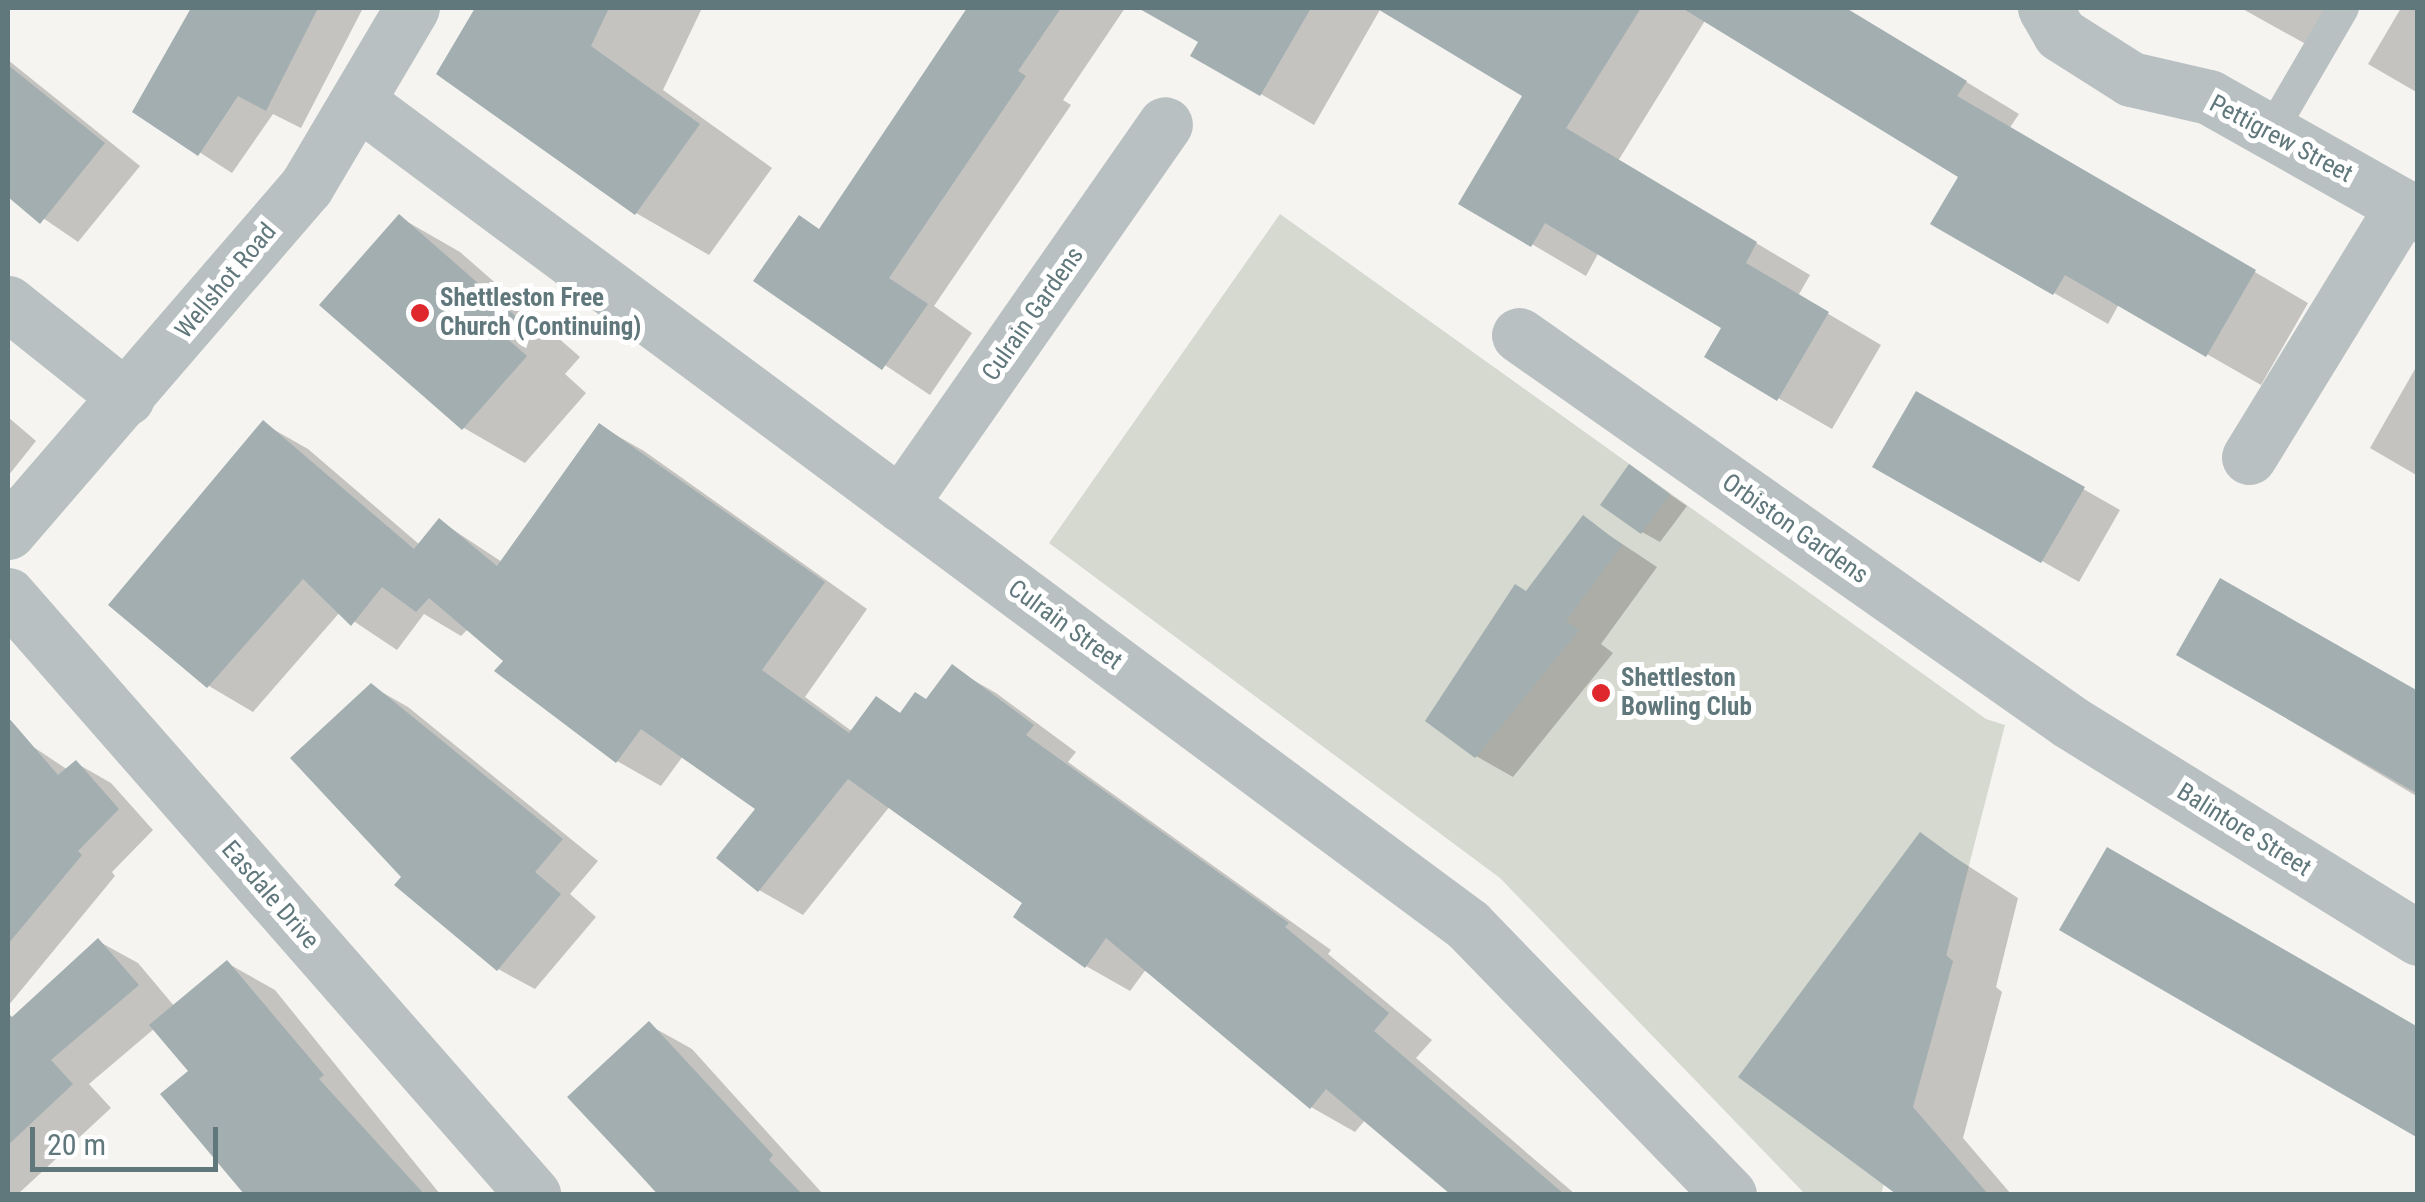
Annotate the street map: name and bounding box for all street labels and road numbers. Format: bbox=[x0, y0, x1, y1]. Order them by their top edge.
street label: Pettigrew Street bbox=[2204, 89, 2358, 189]
street label: Wellshot Road bbox=[169, 217, 283, 345]
street label: Culrain Gardens bbox=[976, 241, 1090, 387]
street label: Orbiston Gardens bbox=[1716, 468, 1874, 590]
street label: Culrain Street bbox=[1002, 574, 1128, 676]
street label: Balintore Street bbox=[2171, 777, 2317, 883]
street label: Easdale Drive bbox=[215, 835, 325, 955]

